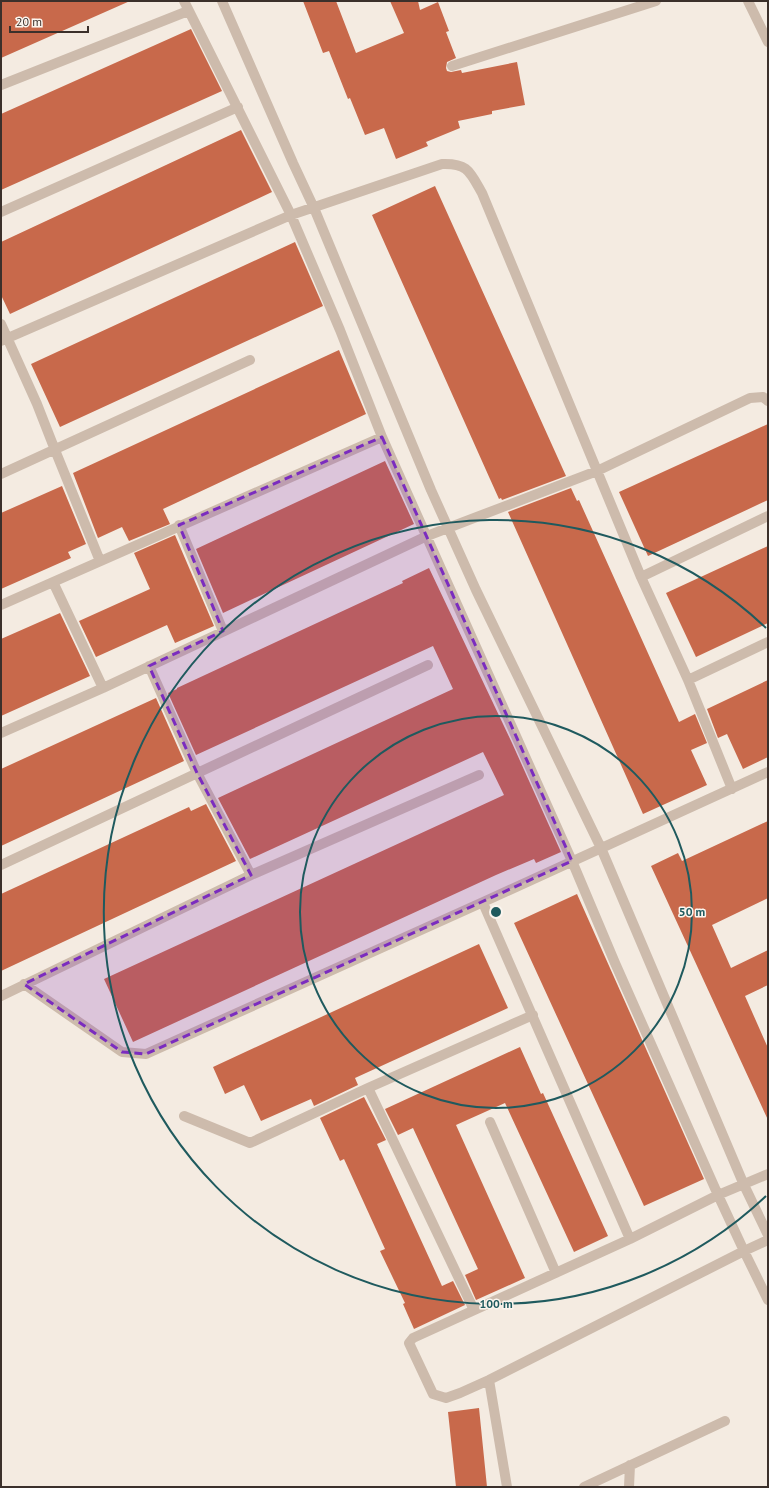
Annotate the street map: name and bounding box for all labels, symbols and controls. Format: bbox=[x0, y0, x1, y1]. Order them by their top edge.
scale bar bbox=[10, 8, 88, 34]
text: 20 m bbox=[16, 14, 42, 29]
text: 50 m bbox=[679, 904, 705, 919]
centre of rings bbox=[489, 905, 503, 919]
text: 100 m bbox=[479, 1296, 513, 1311]

